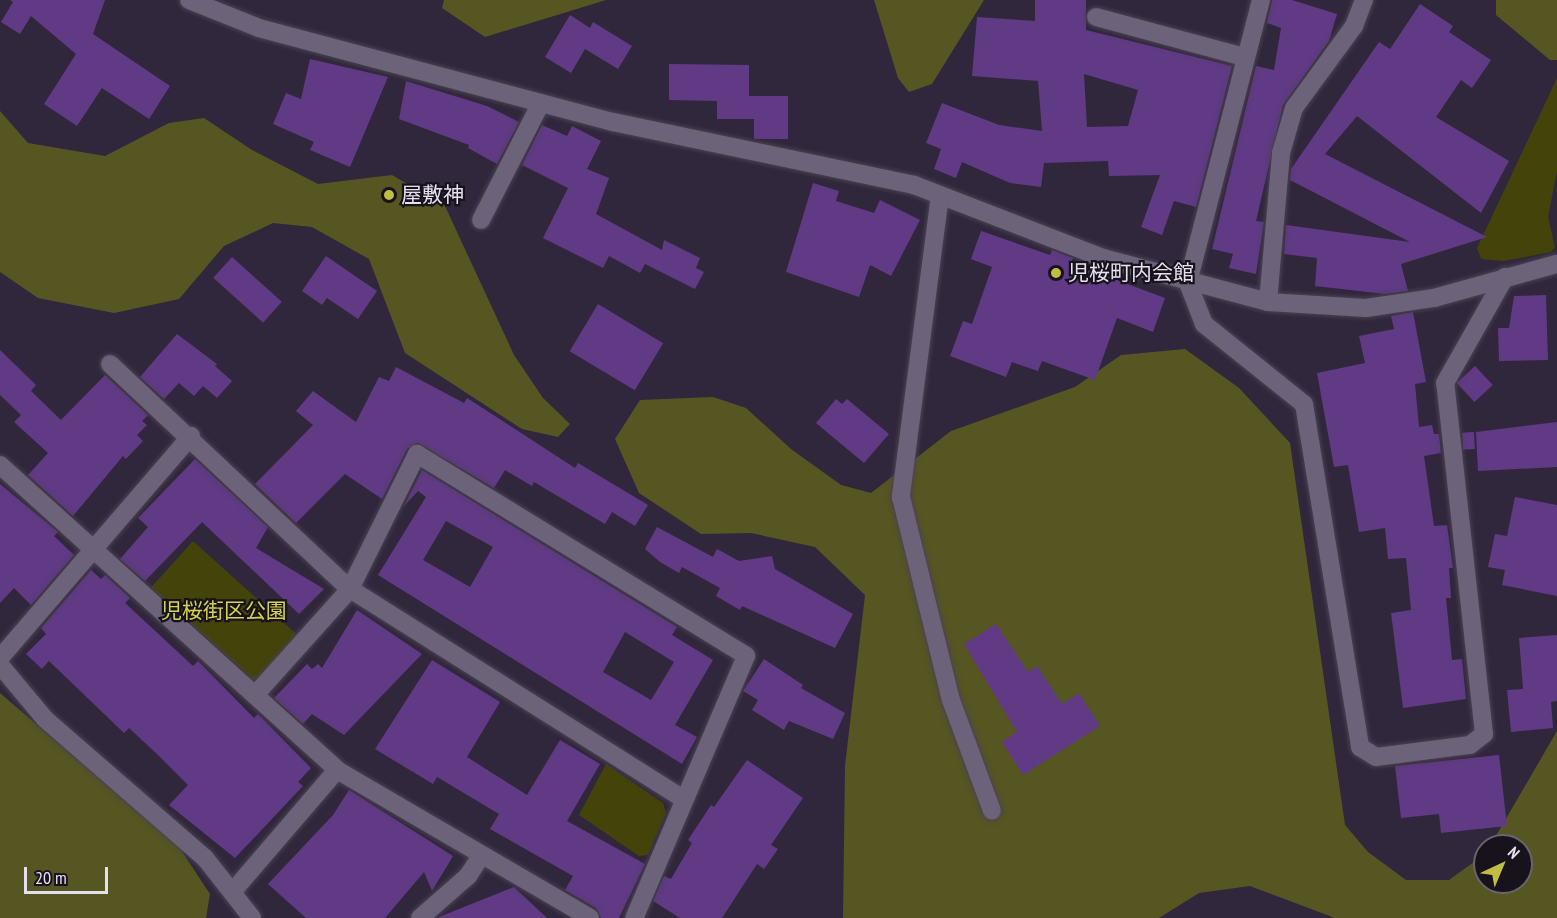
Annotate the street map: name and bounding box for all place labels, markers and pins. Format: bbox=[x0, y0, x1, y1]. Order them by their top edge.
place label: 屋敷神 bbox=[401, 182, 464, 208]
marker: 屋敷神 bbox=[382, 188, 396, 202]
place label: 児桜町内会館 bbox=[1068, 260, 1194, 286]
marker: 児桜町内会館 bbox=[1049, 266, 1063, 280]

